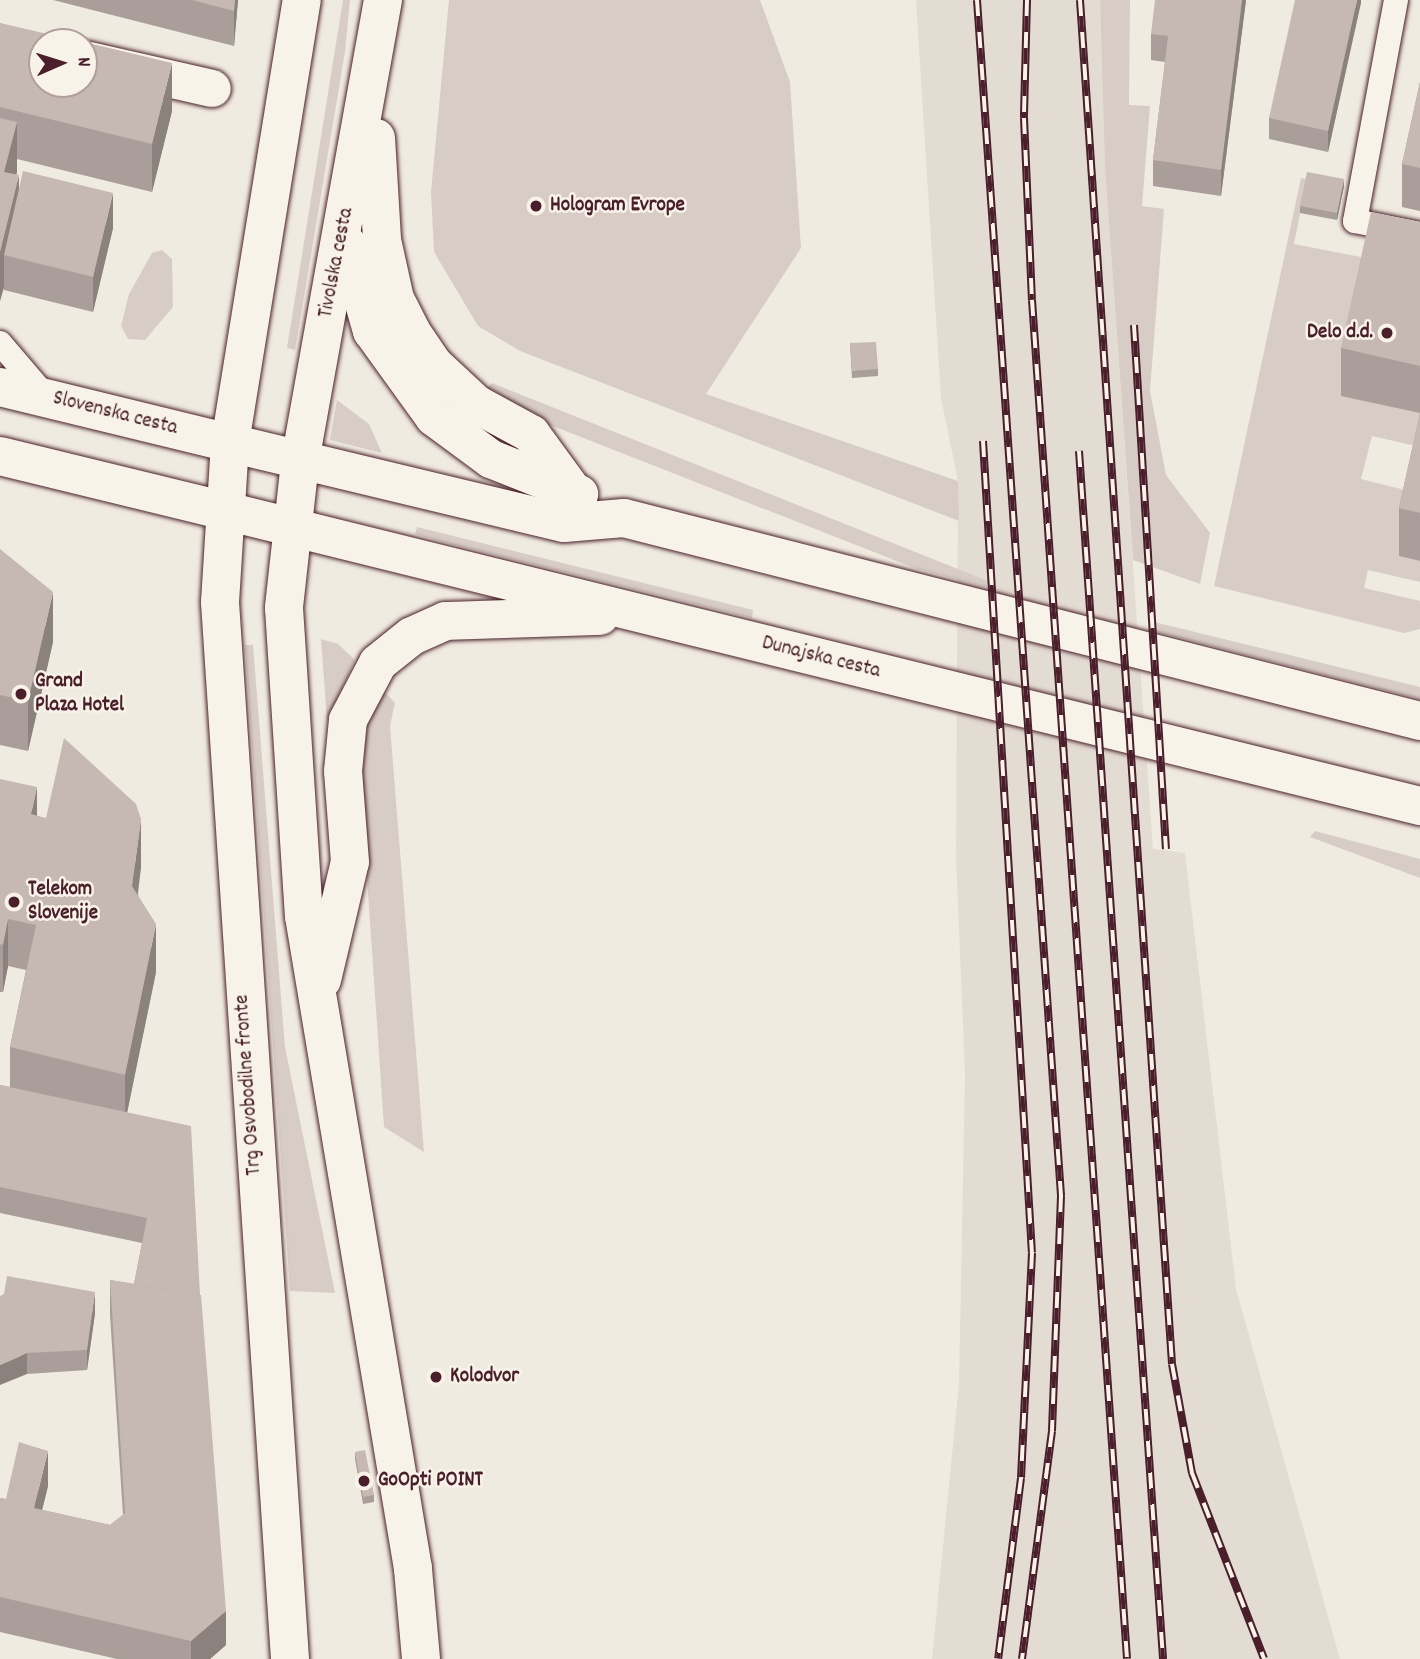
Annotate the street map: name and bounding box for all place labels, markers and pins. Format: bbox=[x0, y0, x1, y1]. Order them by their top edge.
place label: Hologram Evrope bbox=[550, 193, 685, 219]
marker: Hologram Evrope bbox=[528, 198, 544, 214]
place label: Delo d.d. bbox=[1307, 320, 1373, 346]
marker: Delo d.d. bbox=[1379, 325, 1395, 341]
place label: Grand Plaza Hotel bbox=[35, 669, 124, 719]
marker: Grand Plaza Hotel bbox=[13, 686, 29, 702]
place label: Telekom Slovenije bbox=[28, 877, 98, 927]
marker: Telekom Slovenije bbox=[6, 894, 22, 910]
place label: Kolodvor bbox=[450, 1364, 519, 1390]
marker: Kolodvor bbox=[428, 1369, 444, 1385]
place label: GoOpti POINT bbox=[378, 1468, 483, 1494]
marker: GoOpti POINT bbox=[356, 1473, 372, 1489]

